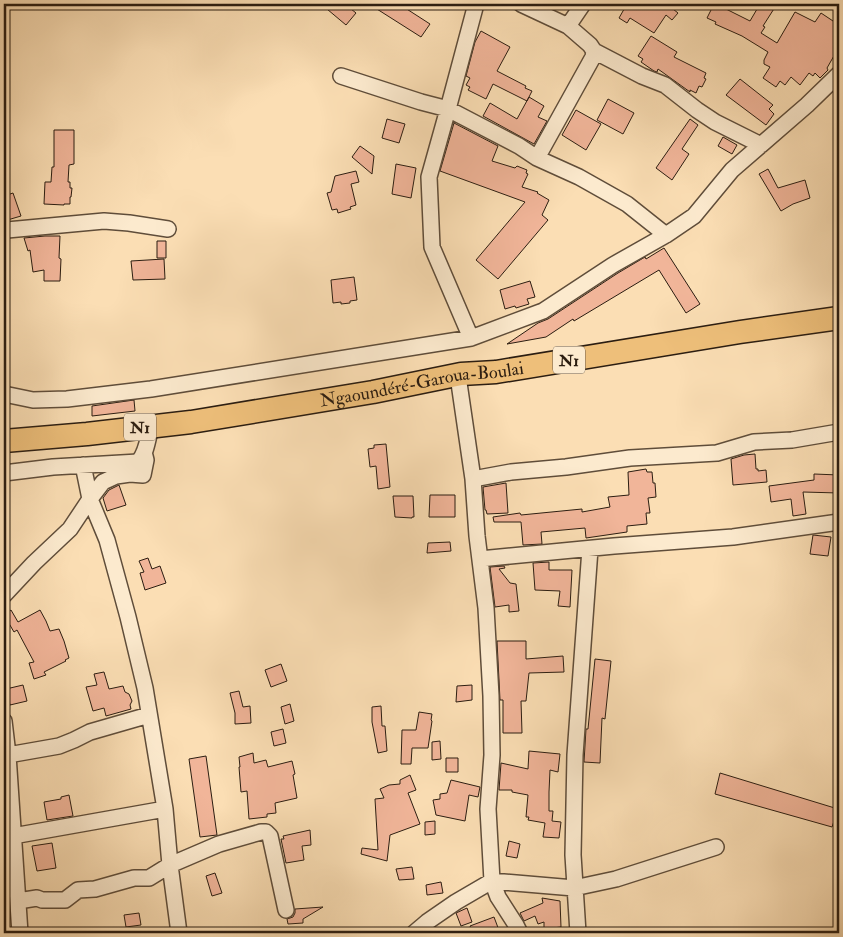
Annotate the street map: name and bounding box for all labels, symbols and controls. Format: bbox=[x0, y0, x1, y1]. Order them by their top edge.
road number: N1 bbox=[553, 346, 585, 374]
street label: Ngaoundéré-Garoua-Boulai bbox=[318, 357, 526, 413]
road number: N1 bbox=[124, 414, 156, 441]

